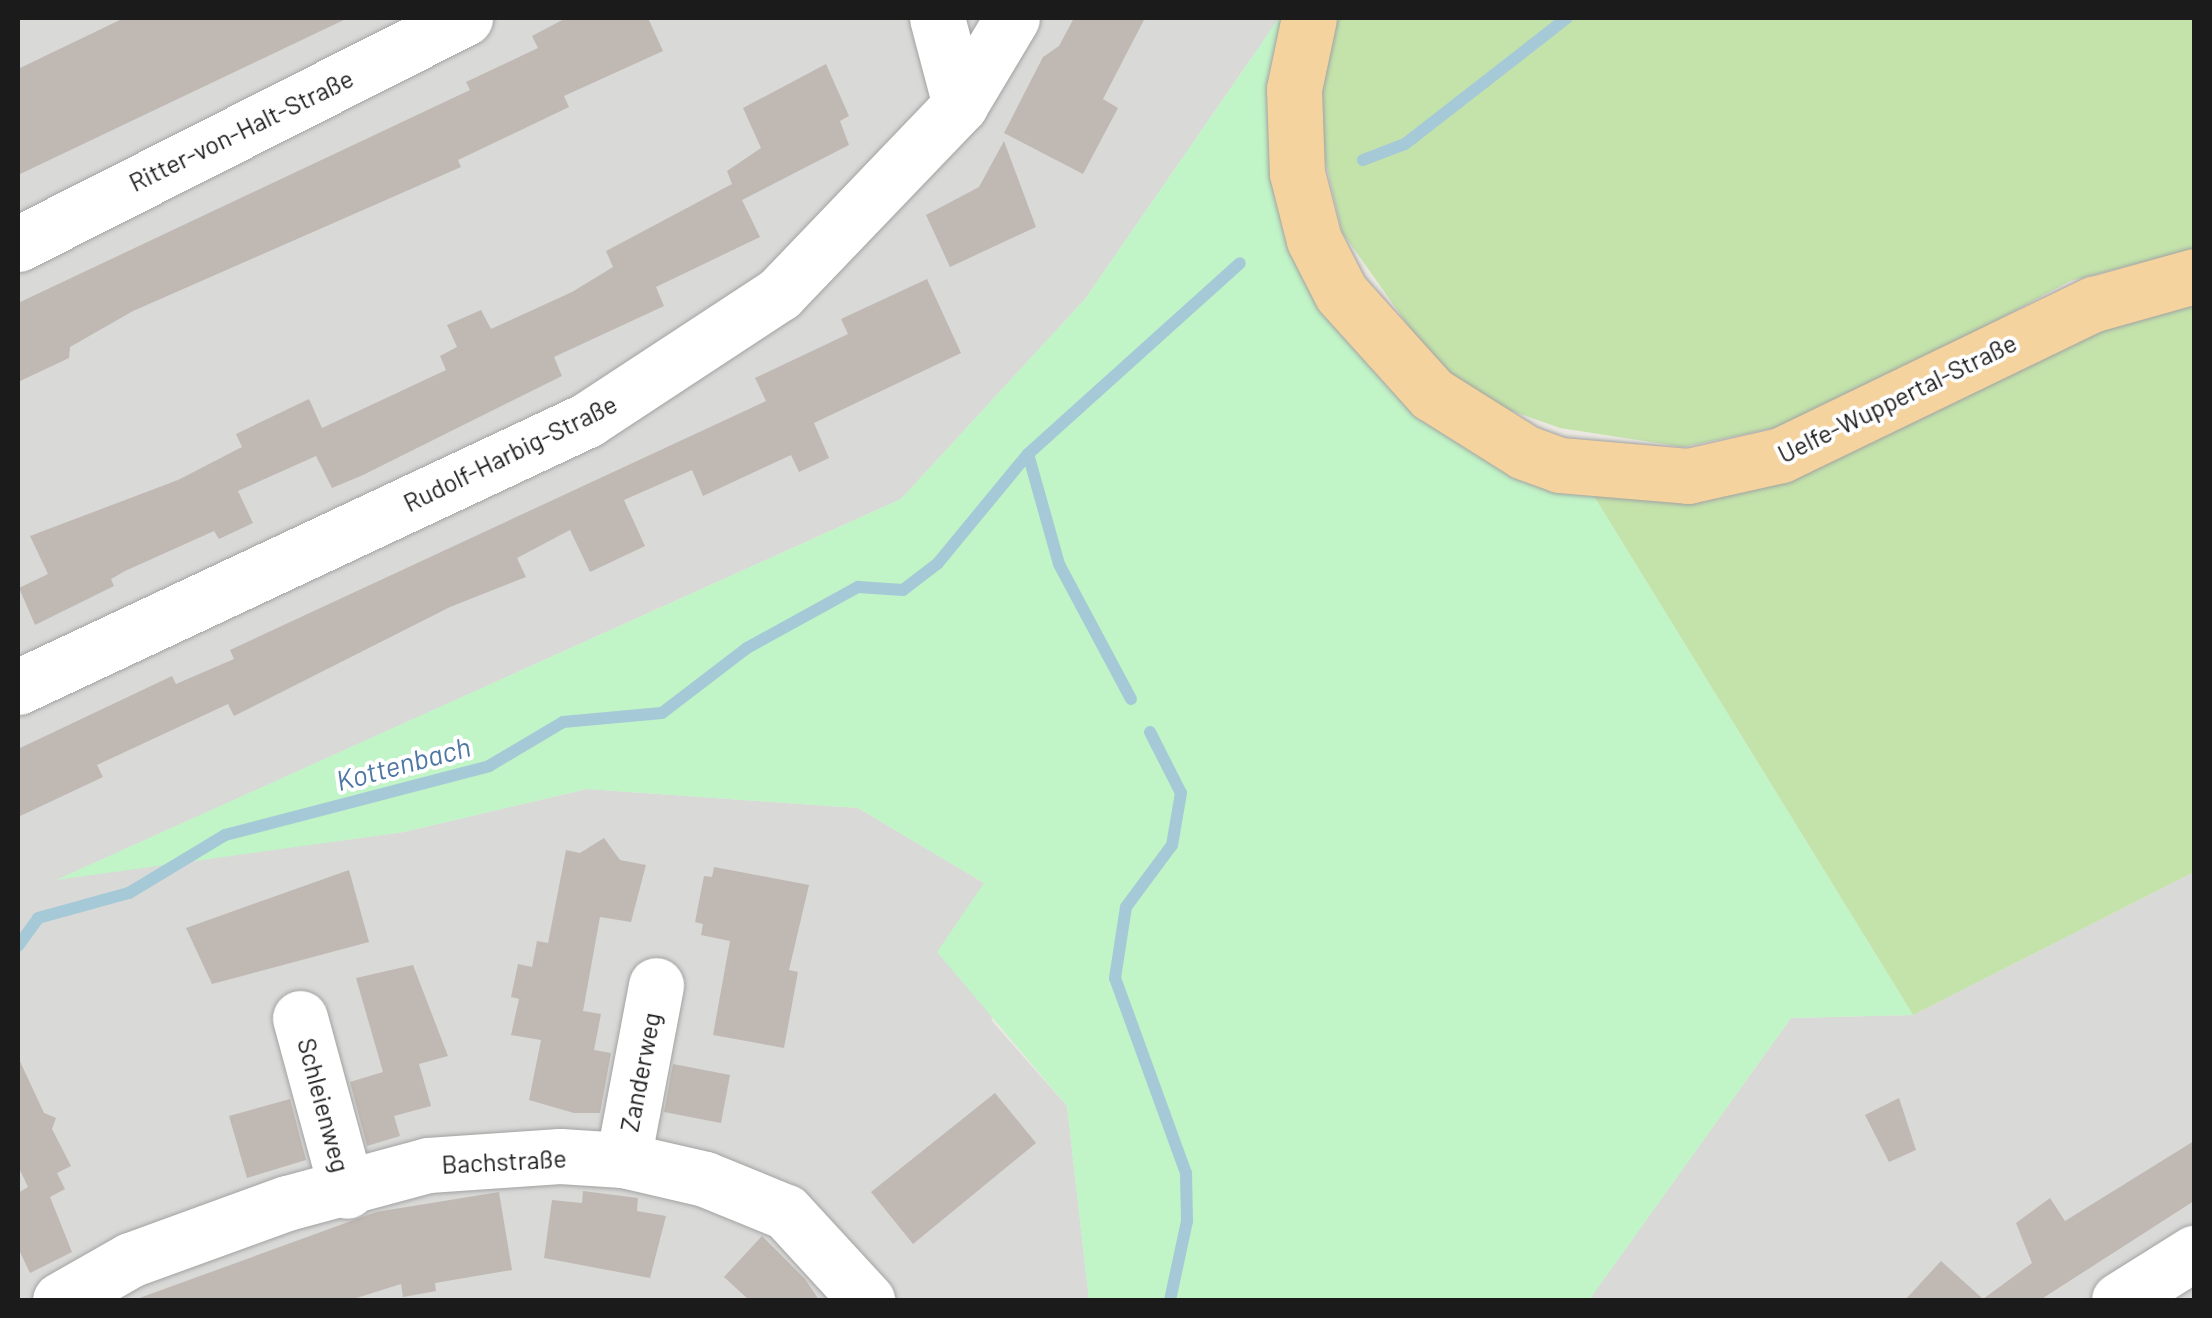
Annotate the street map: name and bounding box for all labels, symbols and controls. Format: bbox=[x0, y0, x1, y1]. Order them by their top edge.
street label: Ritter-von-Halt-Straße bbox=[124, 63, 358, 197]
street label: Uelfe-Wuppertal-Straße bbox=[1773, 327, 2021, 469]
street label: Rudolf-Harbig-Straße bbox=[398, 388, 622, 518]
water label: Kottenbach bbox=[332, 729, 474, 797]
street label: Zanderweg bbox=[614, 1010, 666, 1134]
street label: Schleienweg bbox=[292, 1035, 356, 1175]
street label: Bachstraße bbox=[441, 1143, 567, 1179]

